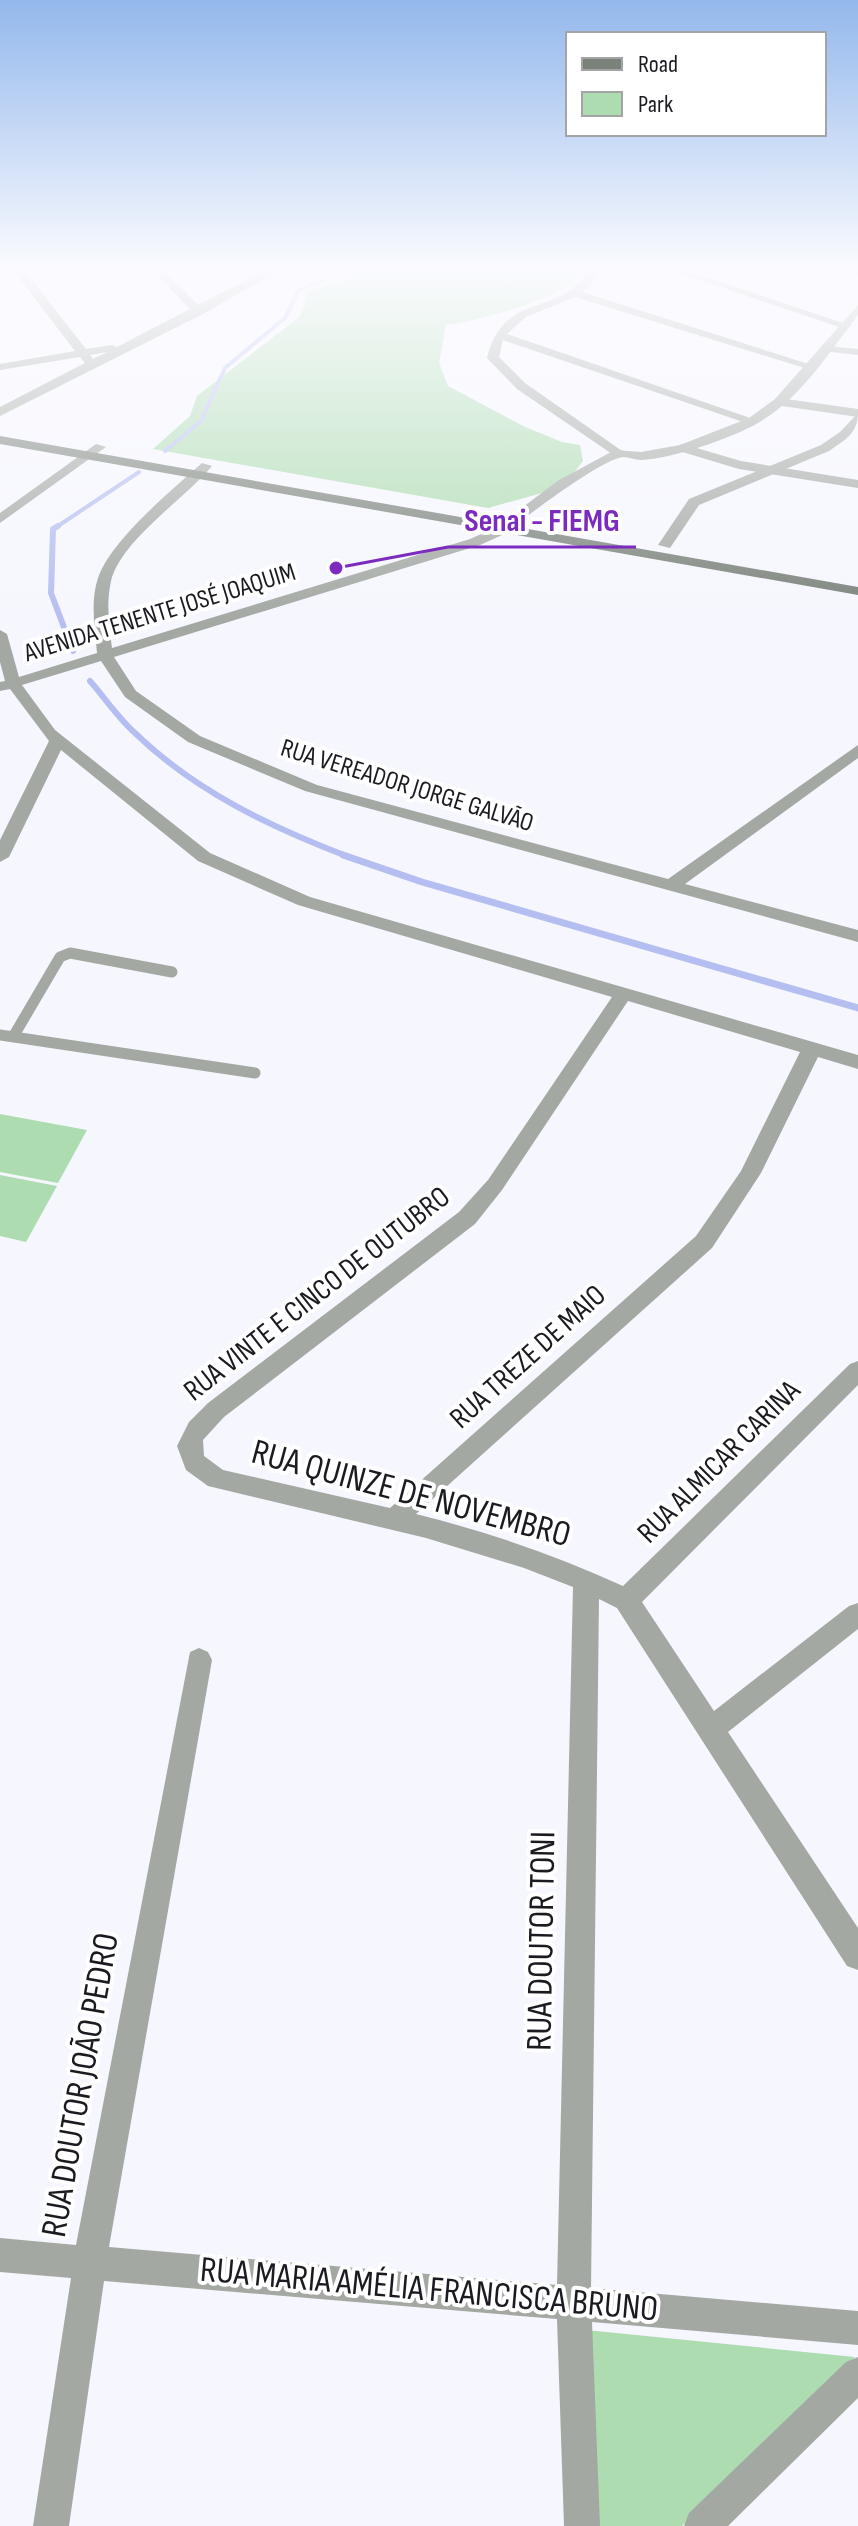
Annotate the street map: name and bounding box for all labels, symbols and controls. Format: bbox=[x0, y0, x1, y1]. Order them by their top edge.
legend bbox=[566, 32, 826, 136]
text: Road bbox=[638, 50, 678, 79]
text: Park bbox=[638, 90, 673, 119]
callout: Senai - FIEMG bbox=[448, 491, 636, 547]
text: Senai - FIEMG bbox=[464, 502, 620, 541]
street label: AVENIDA TENENTE JOSÉ JOAQUIM bbox=[20, 557, 299, 669]
street label: RUA VEREADOR JORGE GALVÃO bbox=[277, 733, 537, 839]
street label: RUA VINTE E CINCO DE OUTUBRO bbox=[177, 1179, 457, 1409]
street label: RUA TREZE DE MAIO bbox=[443, 1278, 613, 1436]
street label: RUA ALMICAR CARINA bbox=[630, 1373, 808, 1551]
street label: RUA QUINZE DE NOVEMBRO bbox=[247, 1431, 575, 1557]
street label: RUA DOUTOR TONI bbox=[519, 1831, 565, 2051]
street label: RUA DOUTOR JOÃO PEDRO bbox=[33, 1930, 129, 2240]
street label: RUA MARIA AMÉLIA FRANCISCA BRUNO bbox=[198, 2249, 660, 2331]

